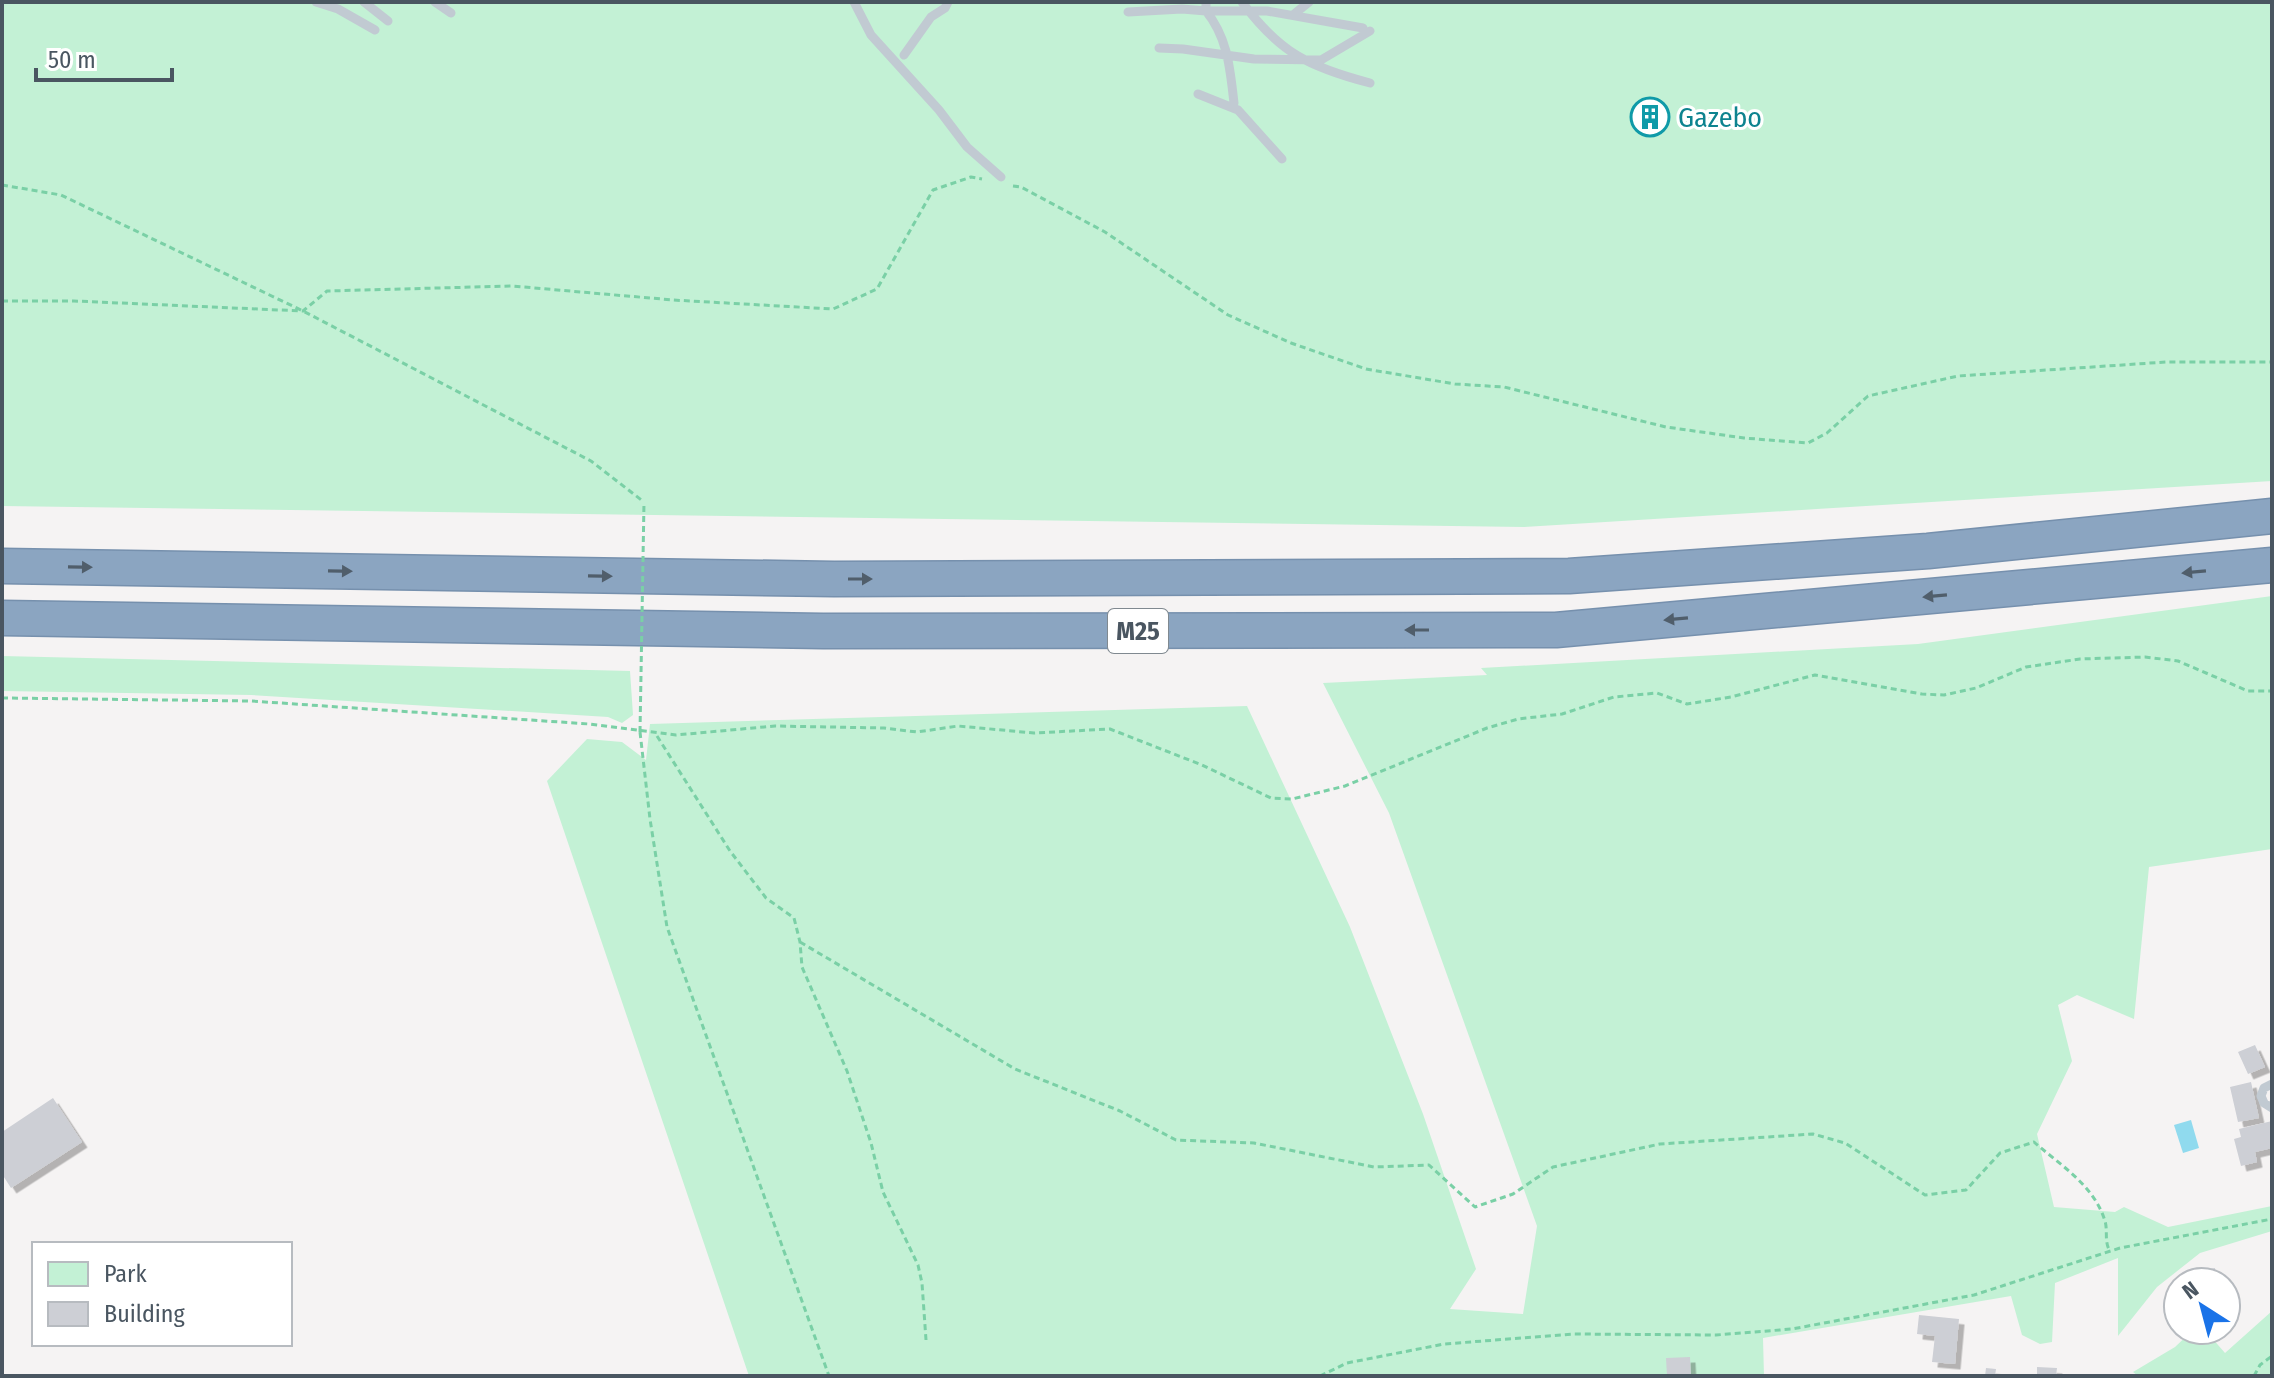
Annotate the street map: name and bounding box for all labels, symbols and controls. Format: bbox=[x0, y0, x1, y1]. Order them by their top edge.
scale bar bbox=[36, 32, 172, 82]
text: 50 m bbox=[48, 46, 96, 74]
building icon: Gazebo bbox=[1629, 96, 1671, 138]
place label: Gazebo bbox=[1678, 101, 1762, 134]
one-way arrow bbox=[68, 561, 93, 573]
one-way arrow bbox=[328, 565, 353, 578]
one-way arrow bbox=[2181, 566, 2206, 579]
one-way arrow bbox=[588, 569, 613, 582]
one-way arrow bbox=[848, 573, 873, 585]
one-way arrow bbox=[1922, 589, 1947, 602]
road number: M25 bbox=[1108, 609, 1168, 653]
one-way arrow bbox=[1663, 613, 1688, 626]
one-way arrow bbox=[1404, 624, 1429, 636]
legend bbox=[32, 1242, 292, 1346]
text: Park bbox=[104, 1260, 147, 1288]
north arrow bbox=[2162, 1266, 2242, 1346]
text: N bbox=[2177, 1275, 2204, 1305]
text: Building bbox=[104, 1300, 186, 1328]

